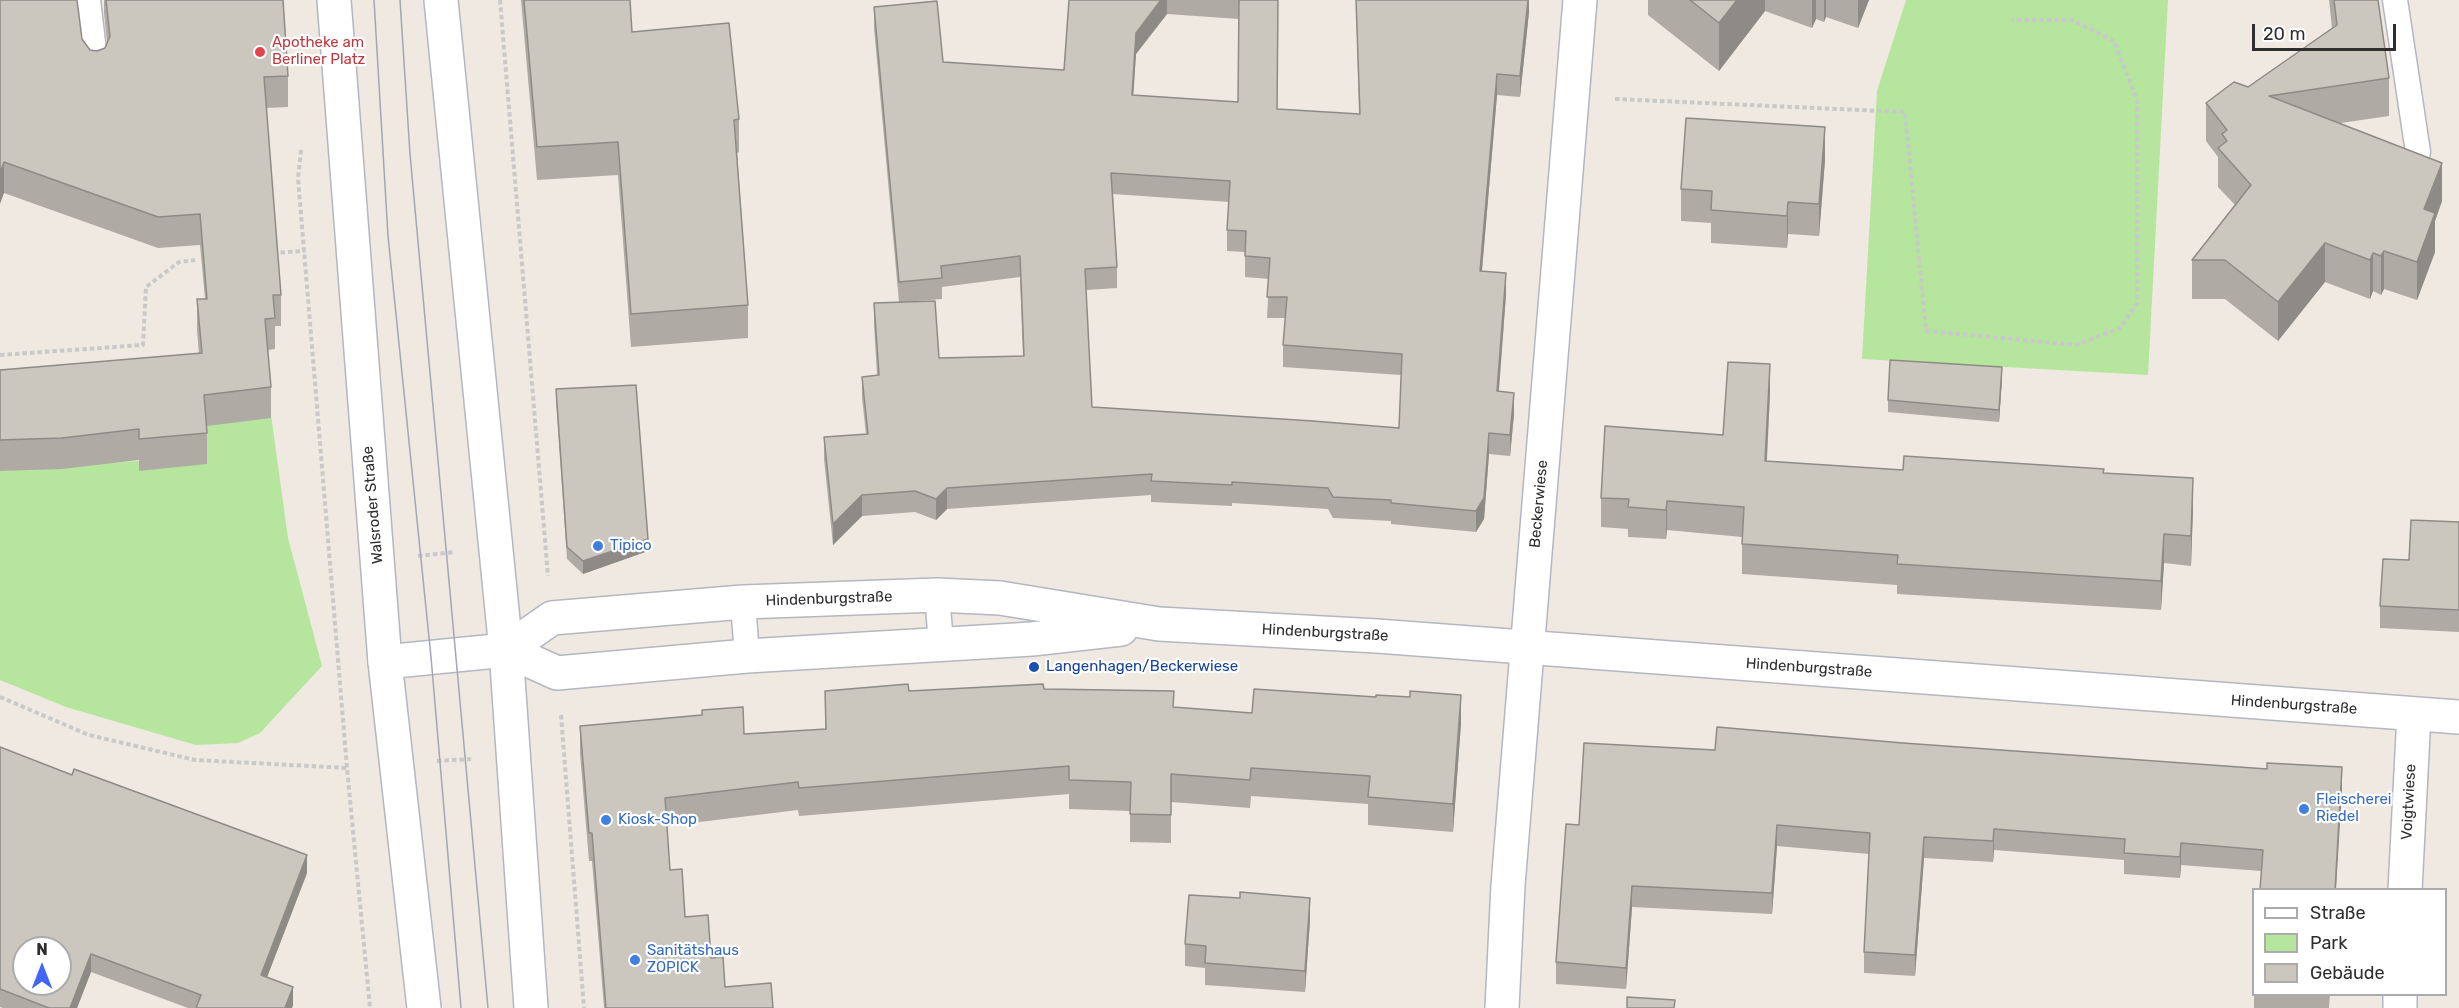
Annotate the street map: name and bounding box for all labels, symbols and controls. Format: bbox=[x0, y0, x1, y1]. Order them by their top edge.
scale bar bbox=[2255, 12, 2399, 50]
text: 20 m bbox=[2263, 23, 2305, 45]
place label: Apotheke am Berliner Platz bbox=[272, 34, 365, 69]
marker: Apotheke am Berliner Platz bbox=[253, 45, 267, 59]
street label: Walsroder Straße bbox=[359, 445, 387, 565]
street label: Beckerwiese bbox=[1526, 459, 1552, 549]
place label: Tipico bbox=[610, 537, 652, 555]
marker: Tipico bbox=[591, 539, 605, 553]
street label: Hindenburgstraße bbox=[765, 588, 893, 610]
street label: Hindenburgstraße bbox=[1261, 621, 1389, 645]
street label: Hindenburgstraße bbox=[1745, 655, 1873, 681]
place label: Langenhagen/Beckerwiese bbox=[1046, 658, 1238, 676]
marker: Langenhagen/Beckerwiese bbox=[1027, 660, 1041, 674]
street label: Hindenburgstraße bbox=[2230, 692, 2358, 718]
street label: Voigtwiese bbox=[2398, 763, 2420, 841]
place label: Fleischerei Riedel bbox=[2316, 791, 2391, 826]
marker: Fleischerei Riedel bbox=[2297, 802, 2311, 816]
place label: Kiosk-Shop bbox=[618, 811, 697, 829]
marker: Kiosk-Shop bbox=[599, 813, 613, 827]
legend bbox=[2252, 888, 2447, 996]
text: Straße bbox=[2310, 902, 2366, 924]
text: Park bbox=[2310, 932, 2347, 954]
north arrow bbox=[12, 936, 72, 996]
text: N bbox=[36, 940, 48, 959]
place label: Sanitätshaus ZOPICK bbox=[647, 942, 739, 977]
marker: Sanitätshaus ZOPICK bbox=[628, 953, 642, 967]
text: Gebäude bbox=[2310, 962, 2385, 984]

